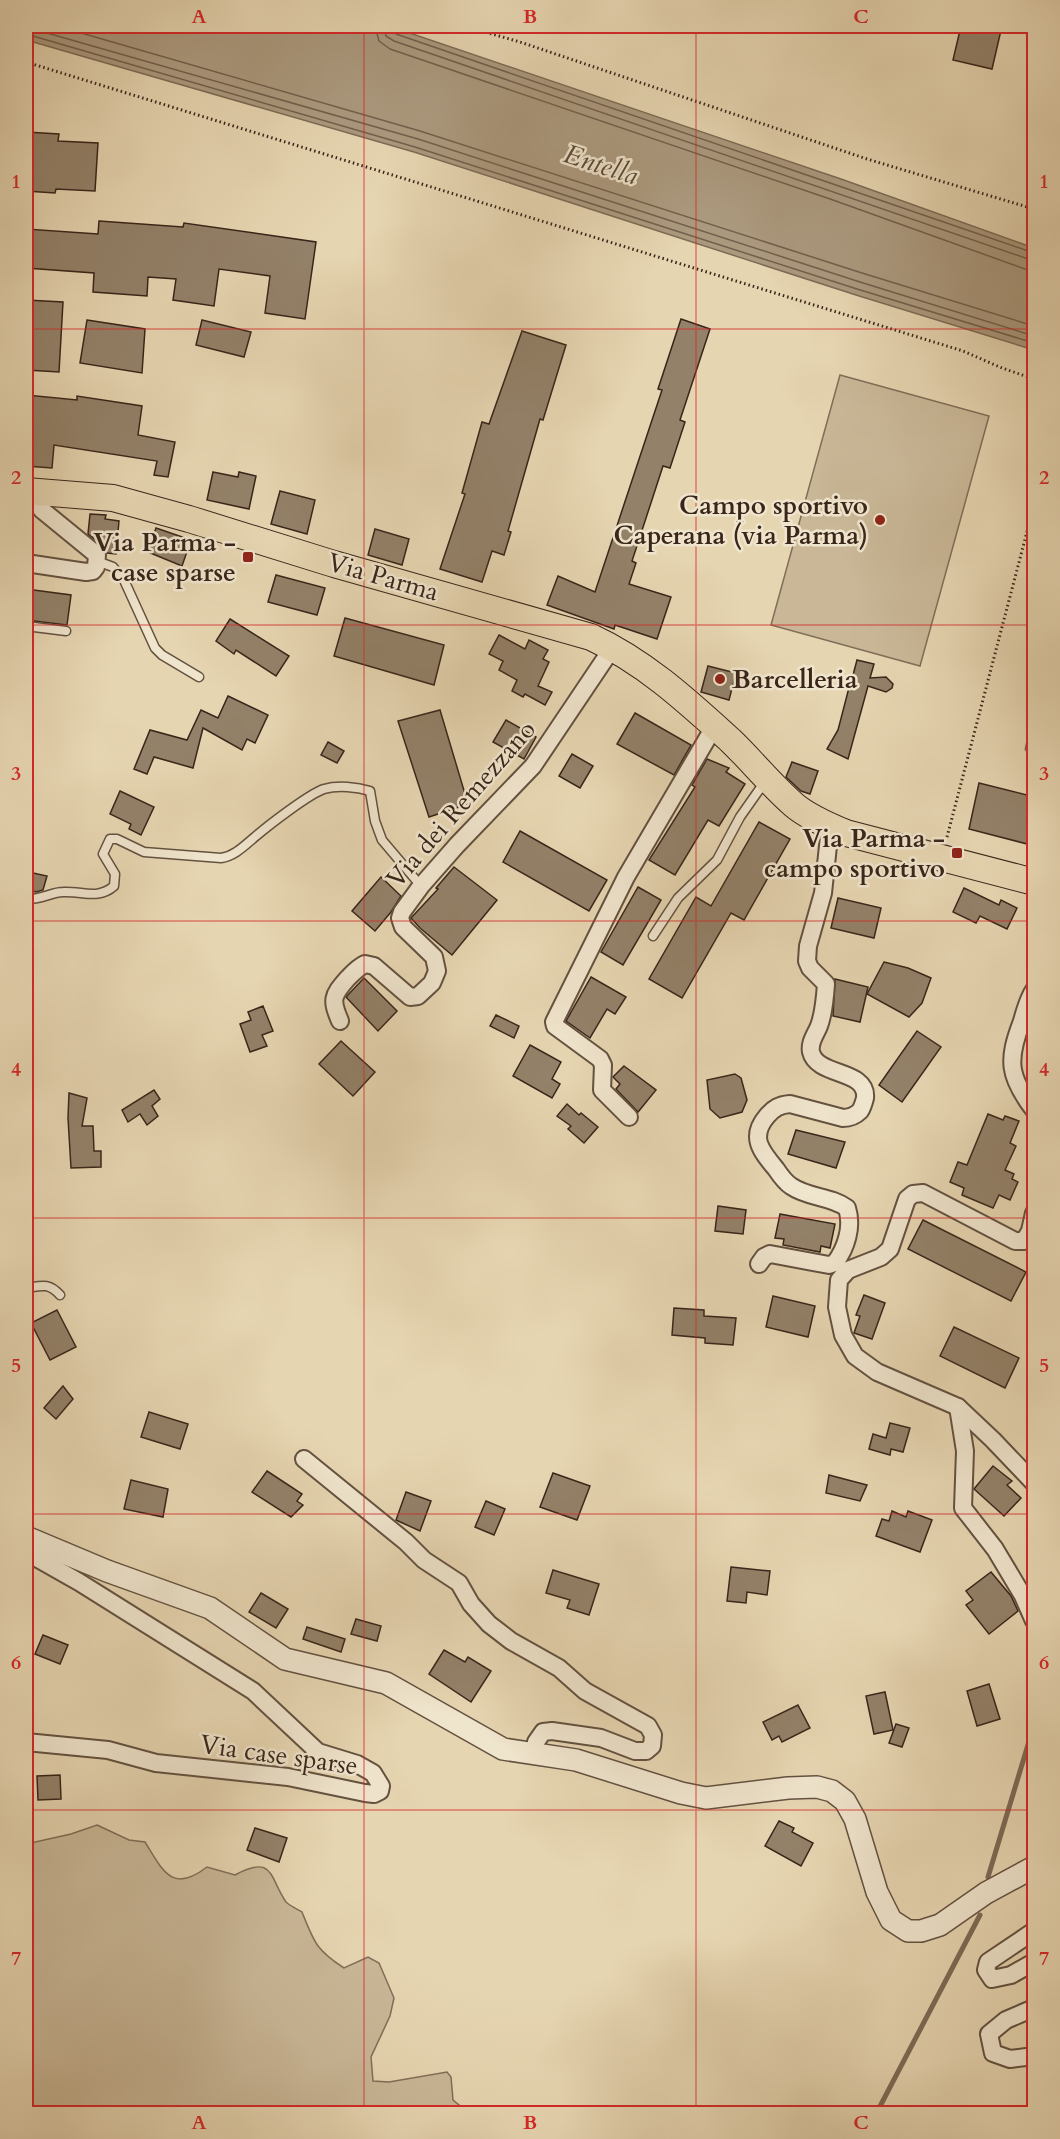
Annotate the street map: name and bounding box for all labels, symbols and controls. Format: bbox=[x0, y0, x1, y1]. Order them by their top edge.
text: A bbox=[191, 3, 207, 30]
text: B bbox=[523, 3, 537, 30]
text: C bbox=[853, 3, 869, 30]
water label: Entella bbox=[559, 136, 643, 194]
text: 1 bbox=[11, 168, 21, 195]
text: 1 bbox=[1039, 168, 1049, 195]
text: 2 bbox=[11, 464, 21, 491]
text: 2 bbox=[1039, 464, 1049, 491]
place label: Campo sportivo Caperana (via Parma) bbox=[614, 488, 868, 553]
marker: Campo sportivo Caperana (via Parma) bbox=[873, 513, 887, 527]
place label: Via Parma - case sparse bbox=[93, 525, 236, 590]
street label: Via Parma bbox=[323, 544, 443, 610]
marker: Via Parma - case sparse bbox=[241, 550, 255, 564]
place label: Barcelleria bbox=[732, 662, 858, 697]
marker: Barcelleria bbox=[713, 672, 727, 686]
street label: Via dei Remezzano bbox=[378, 713, 544, 895]
text: 3 bbox=[11, 760, 21, 787]
text: 3 bbox=[1039, 760, 1049, 787]
place label: Via Parma - campo sportivo bbox=[764, 821, 945, 886]
marker: Via Parma - campo sportivo bbox=[950, 846, 964, 860]
text: 4 bbox=[11, 1056, 21, 1083]
text: 4 bbox=[1039, 1056, 1049, 1083]
text: 5 bbox=[11, 1352, 21, 1379]
text: 5 bbox=[1039, 1352, 1049, 1379]
text: 6 bbox=[11, 1649, 21, 1676]
text: 6 bbox=[1039, 1649, 1049, 1676]
street label: Via case sparse bbox=[198, 1727, 360, 1783]
text: 7 bbox=[11, 1945, 21, 1972]
text: 7 bbox=[1039, 1945, 1049, 1972]
text: A bbox=[191, 2109, 207, 2136]
text: B bbox=[523, 2109, 537, 2136]
text: C bbox=[853, 2109, 869, 2136]

